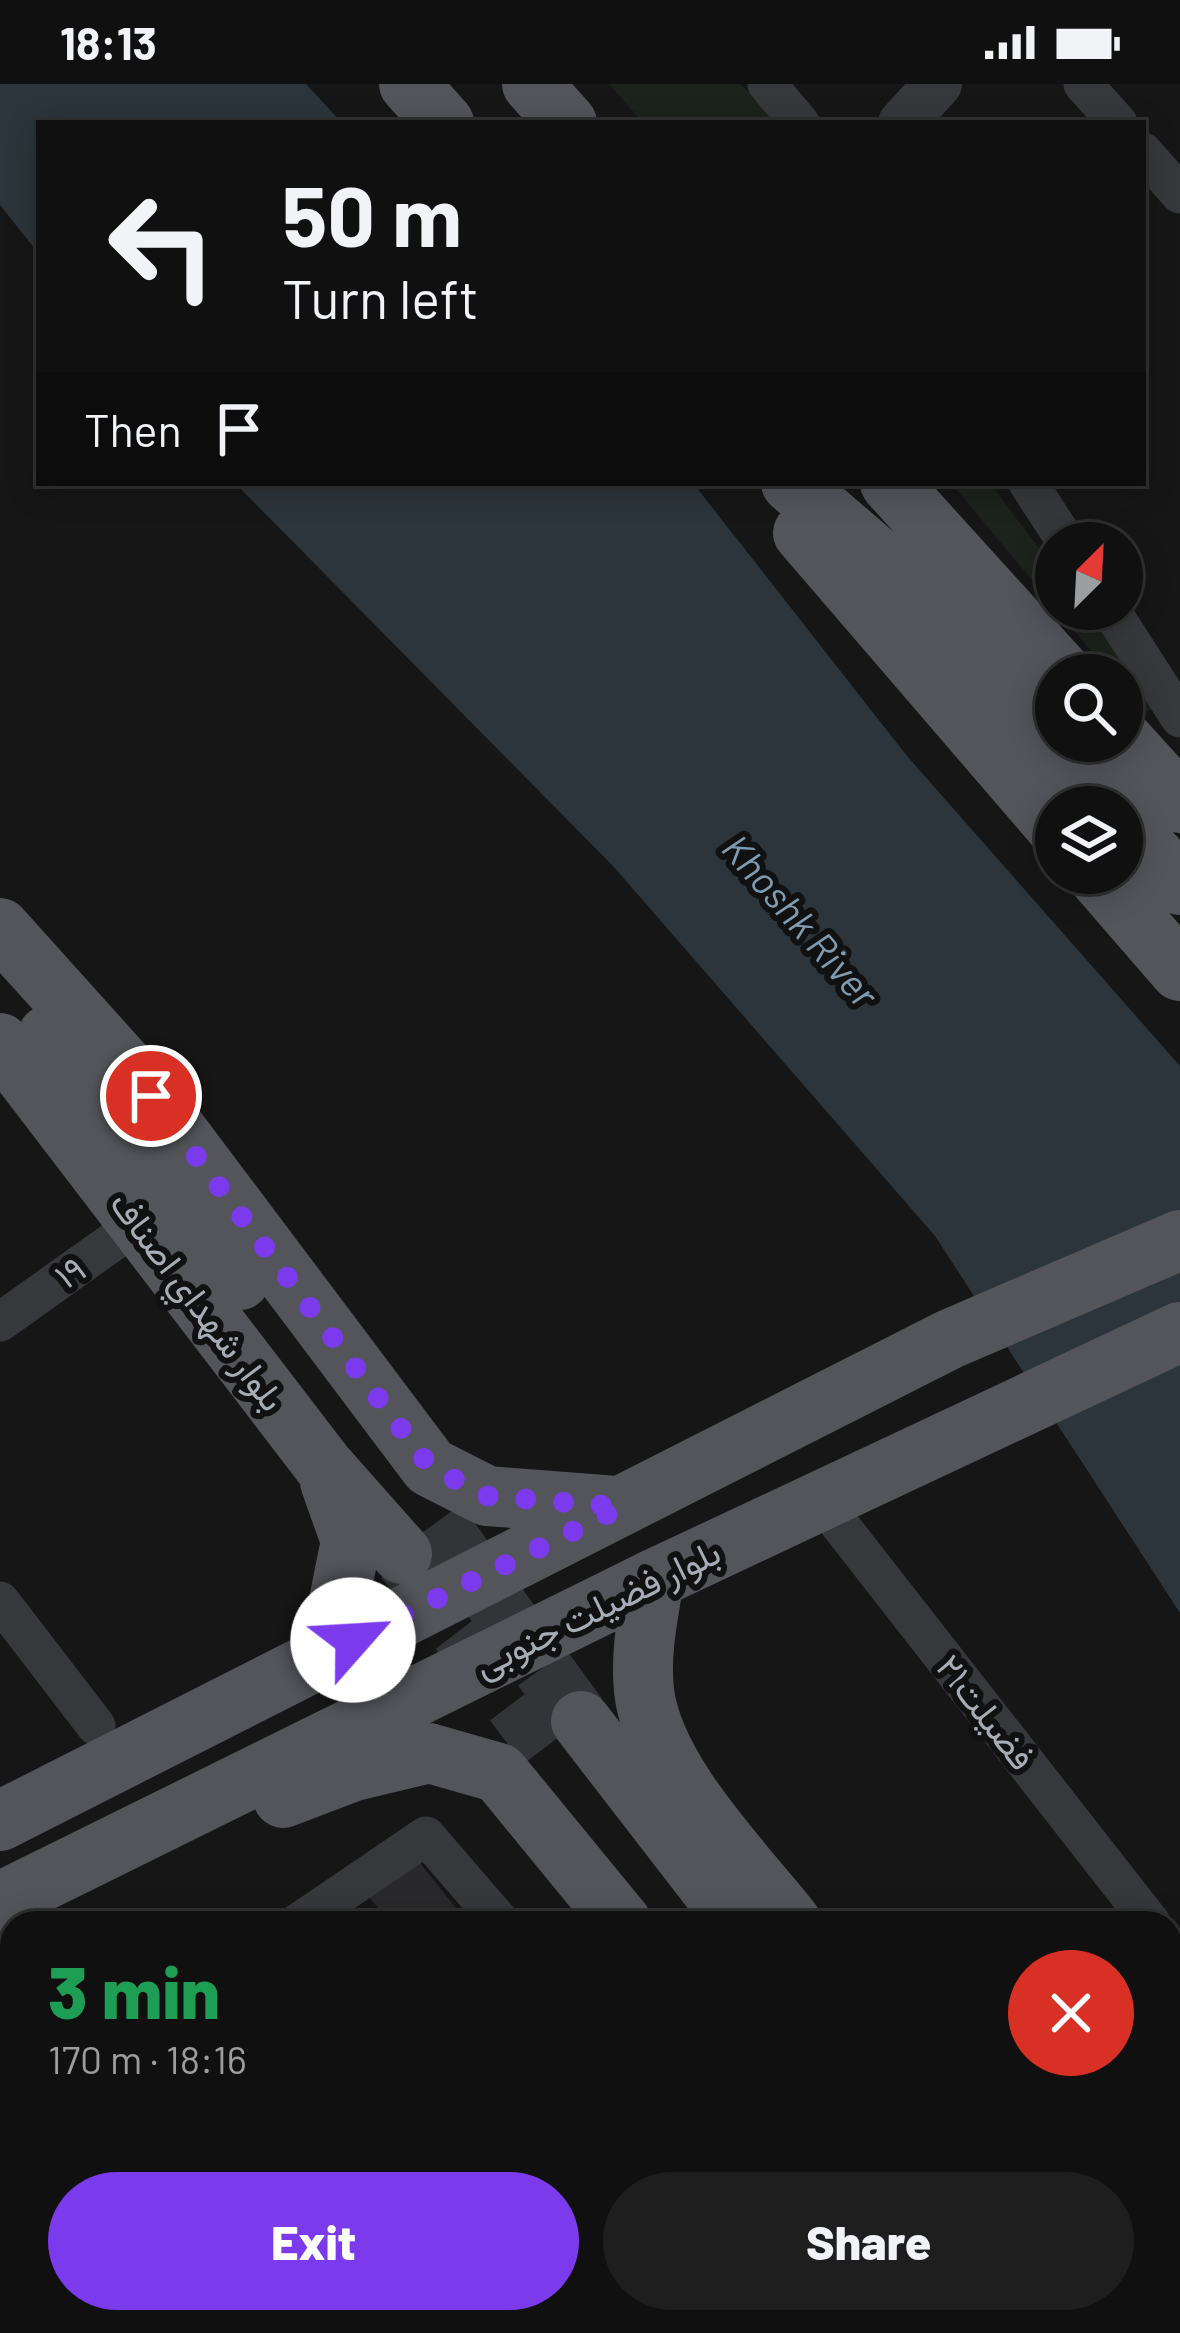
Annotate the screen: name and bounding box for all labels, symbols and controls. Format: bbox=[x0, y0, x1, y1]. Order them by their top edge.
text: 18:13 bbox=[60, 15, 157, 69]
text: 50 m bbox=[282, 163, 462, 264]
icon: left bbox=[84, 168, 240, 324]
text: Turn left bbox=[282, 265, 479, 330]
icon: arrive bbox=[206, 396, 272, 462]
text: Then bbox=[84, 402, 182, 456]
north arrow bbox=[1035, 522, 1143, 630]
map controls bbox=[1035, 522, 1143, 894]
button: search bbox=[1035, 654, 1143, 762]
button: layers bbox=[1035, 786, 1143, 894]
water label: Khoshk River bbox=[714, 824, 890, 1017]
pin bbox=[100, 1045, 202, 1147]
icon: arrive bbox=[118, 1063, 184, 1129]
street label: بلوار شهداي اصناف bbox=[95, 1182, 296, 1424]
street label: ۱۹ bbox=[45, 1245, 93, 1296]
street label: بلوار فضیلت جنوبی bbox=[466, 1529, 728, 1687]
position arrow bbox=[290, 1577, 416, 1703]
street label: فضیلت۲۱ bbox=[928, 1645, 1046, 1778]
text: 3 min bbox=[48, 1947, 220, 2033]
button: close bbox=[1008, 1950, 1134, 2076]
text: 170 m · 18:16 bbox=[48, 2035, 247, 2082]
button: Exit bbox=[48, 2172, 579, 2310]
button: Share bbox=[603, 2172, 1134, 2310]

